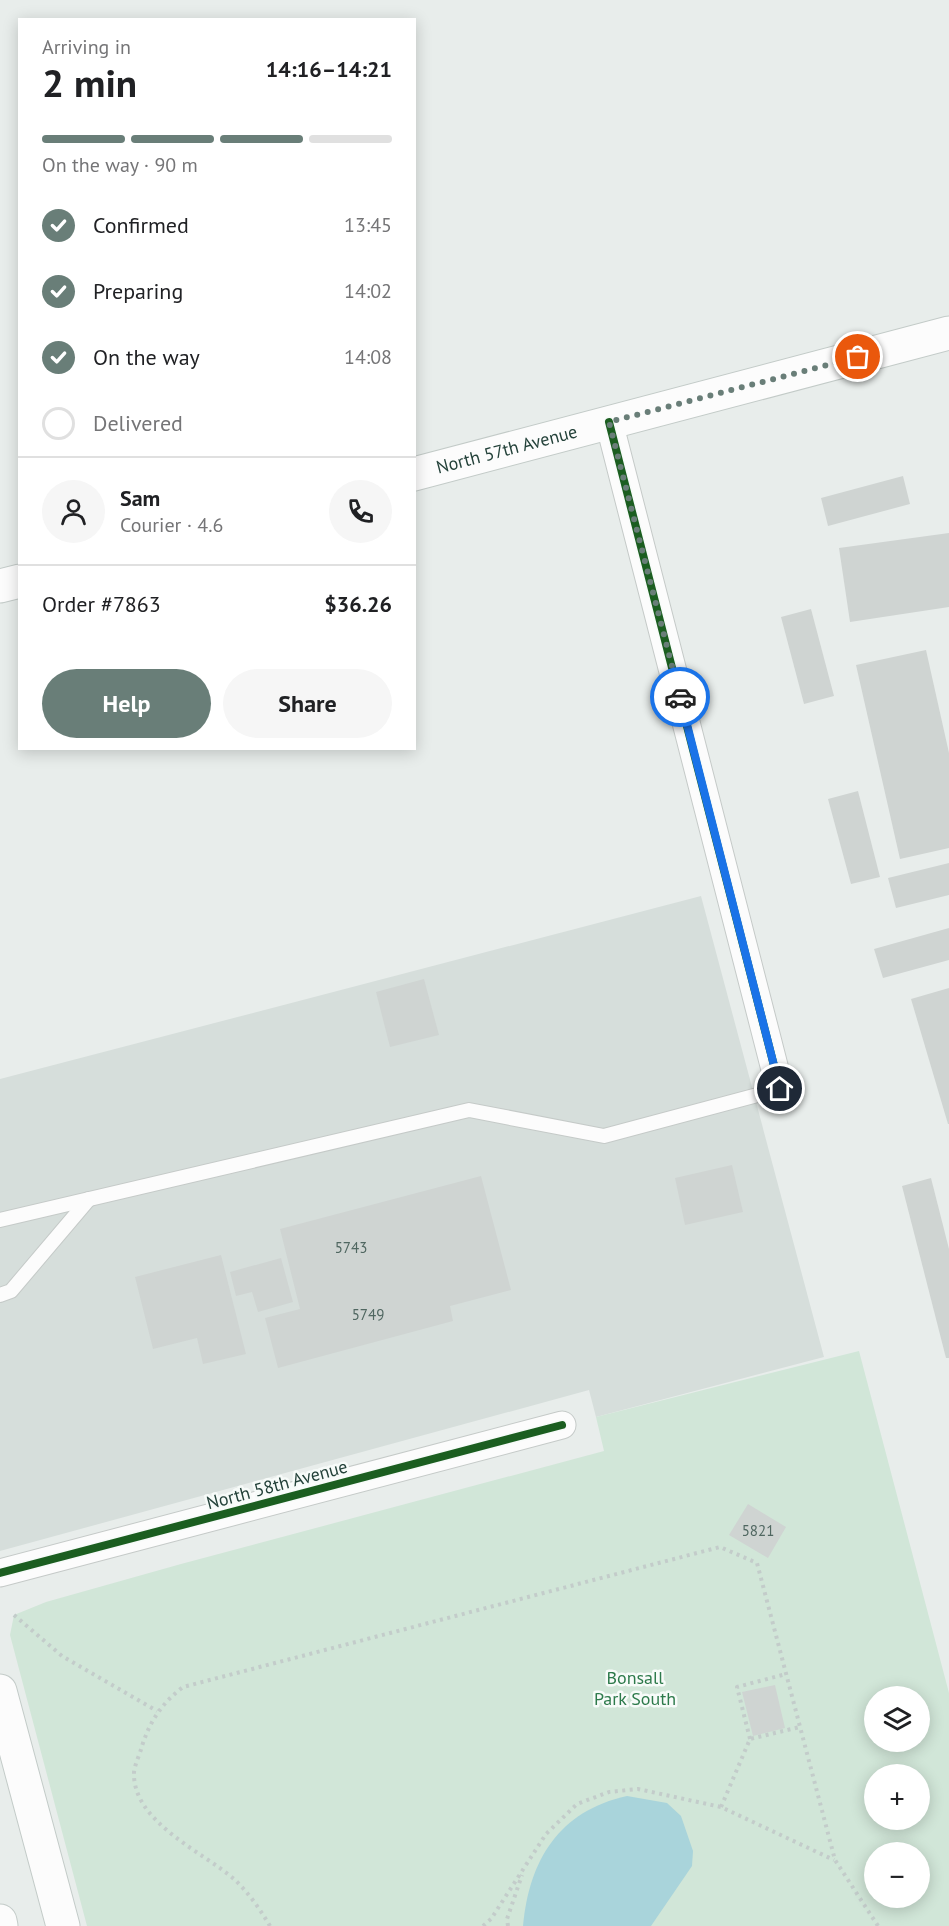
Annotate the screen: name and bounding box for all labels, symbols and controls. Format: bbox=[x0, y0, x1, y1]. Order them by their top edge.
text: Arriving in bbox=[42, 34, 131, 60]
text: 14:16–14:21 bbox=[266, 55, 392, 83]
text: 2 min bbox=[42, 57, 137, 108]
text: On the way · 90 m bbox=[42, 152, 198, 178]
icon: check bbox=[42, 209, 75, 242]
text: Confirmed bbox=[93, 211, 189, 239]
text: 13:45 bbox=[344, 212, 392, 238]
icon: check bbox=[42, 275, 75, 308]
text: Preparing bbox=[93, 277, 183, 305]
text: 14:02 bbox=[344, 278, 392, 304]
pin bbox=[832, 331, 883, 382]
icon: bag bbox=[841, 340, 874, 373]
icon: check bbox=[42, 341, 75, 374]
text: On the way bbox=[93, 343, 200, 371]
text: 14:08 bbox=[344, 344, 392, 370]
text: Delivered bbox=[93, 409, 183, 437]
street label: North 57th Avenue bbox=[434, 419, 580, 479]
button: person bbox=[42, 480, 105, 543]
button: phone bbox=[329, 480, 392, 543]
text: Sam bbox=[120, 484, 160, 512]
text: Courier · 4.6 bbox=[120, 512, 223, 538]
text: Order #7863 bbox=[42, 590, 161, 618]
text: $36.26 bbox=[324, 590, 392, 618]
courier bbox=[650, 667, 710, 727]
button: Help bbox=[42, 669, 211, 738]
button: Share bbox=[223, 669, 392, 738]
icon: car bbox=[664, 681, 697, 714]
pin bbox=[754, 1063, 805, 1114]
icon: home bbox=[763, 1072, 796, 1105]
house number: 5743 bbox=[335, 1238, 367, 1257]
house number: 5749 bbox=[352, 1305, 384, 1324]
street label: North 58th Avenue bbox=[204, 1455, 350, 1514]
house number: 5821 bbox=[742, 1521, 774, 1540]
park label: Bonsall Park South bbox=[594, 1666, 676, 1710]
map controls bbox=[864, 1686, 930, 1908]
button: layers bbox=[864, 1686, 930, 1752]
button: + bbox=[864, 1764, 930, 1830]
button: − bbox=[864, 1842, 930, 1908]

